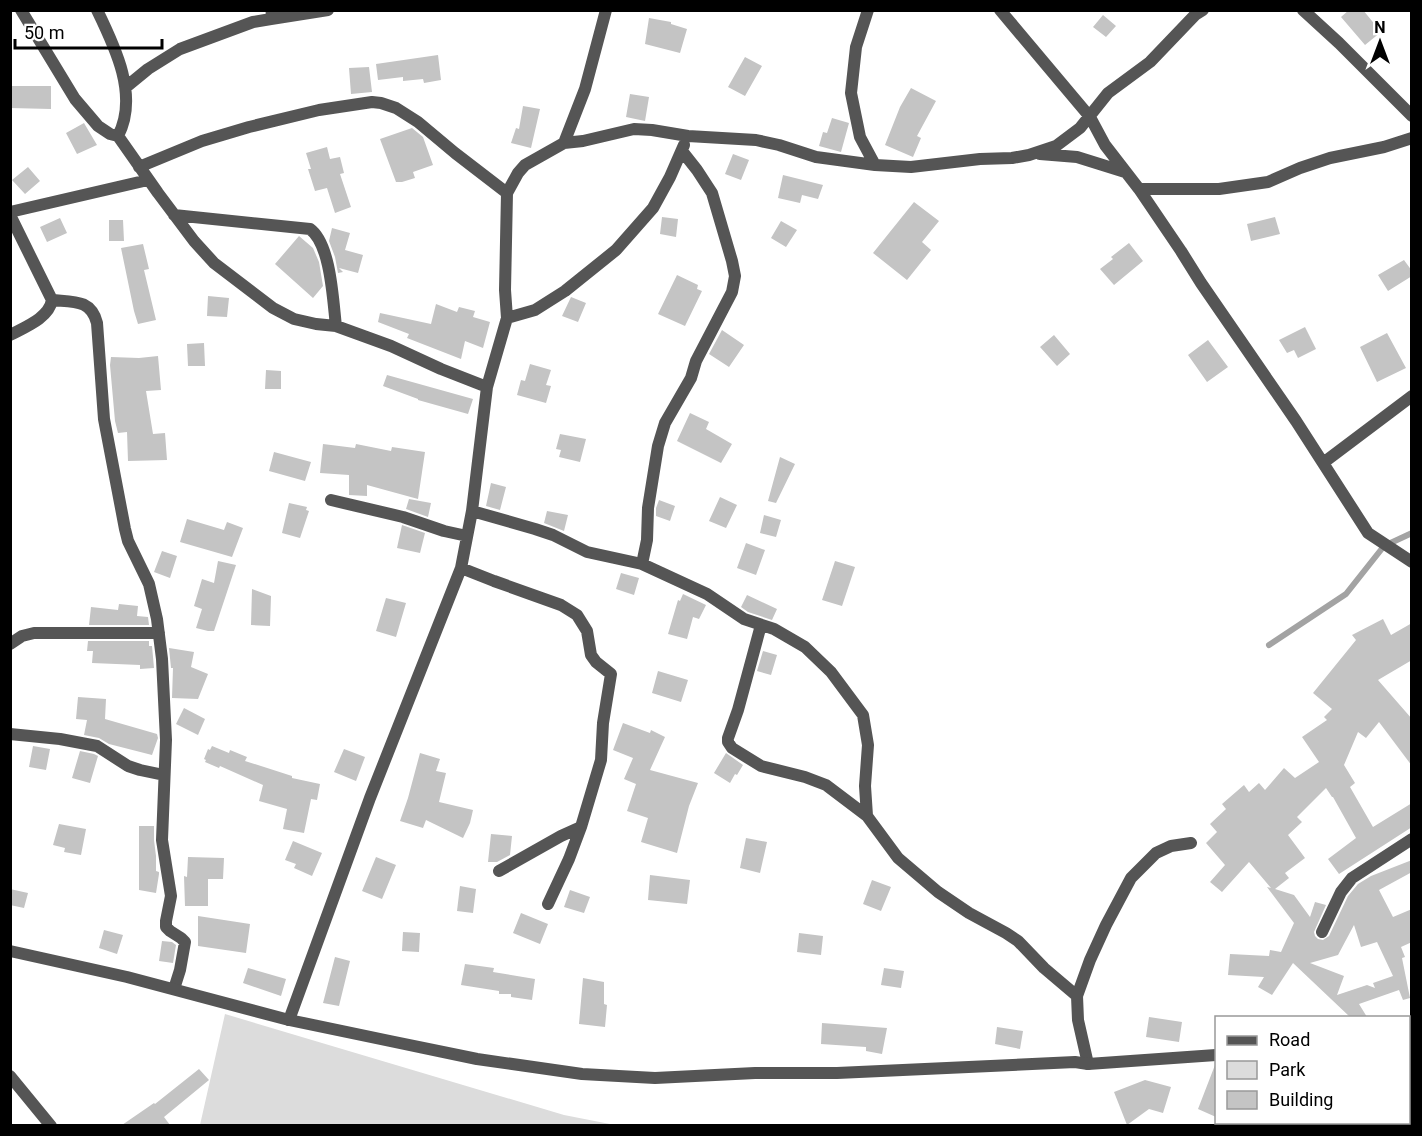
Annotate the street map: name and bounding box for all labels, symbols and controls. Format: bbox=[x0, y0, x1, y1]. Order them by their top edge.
scale bar bbox=[15, 12, 162, 50]
north arrow bbox=[1350, 12, 1410, 72]
text: N bbox=[1374, 18, 1386, 37]
text: 50 m bbox=[24, 22, 64, 43]
legend bbox=[1215, 1016, 1410, 1124]
text: Road bbox=[1269, 1029, 1310, 1050]
text: Park bbox=[1269, 1059, 1306, 1080]
text: Building bbox=[1269, 1089, 1333, 1110]

